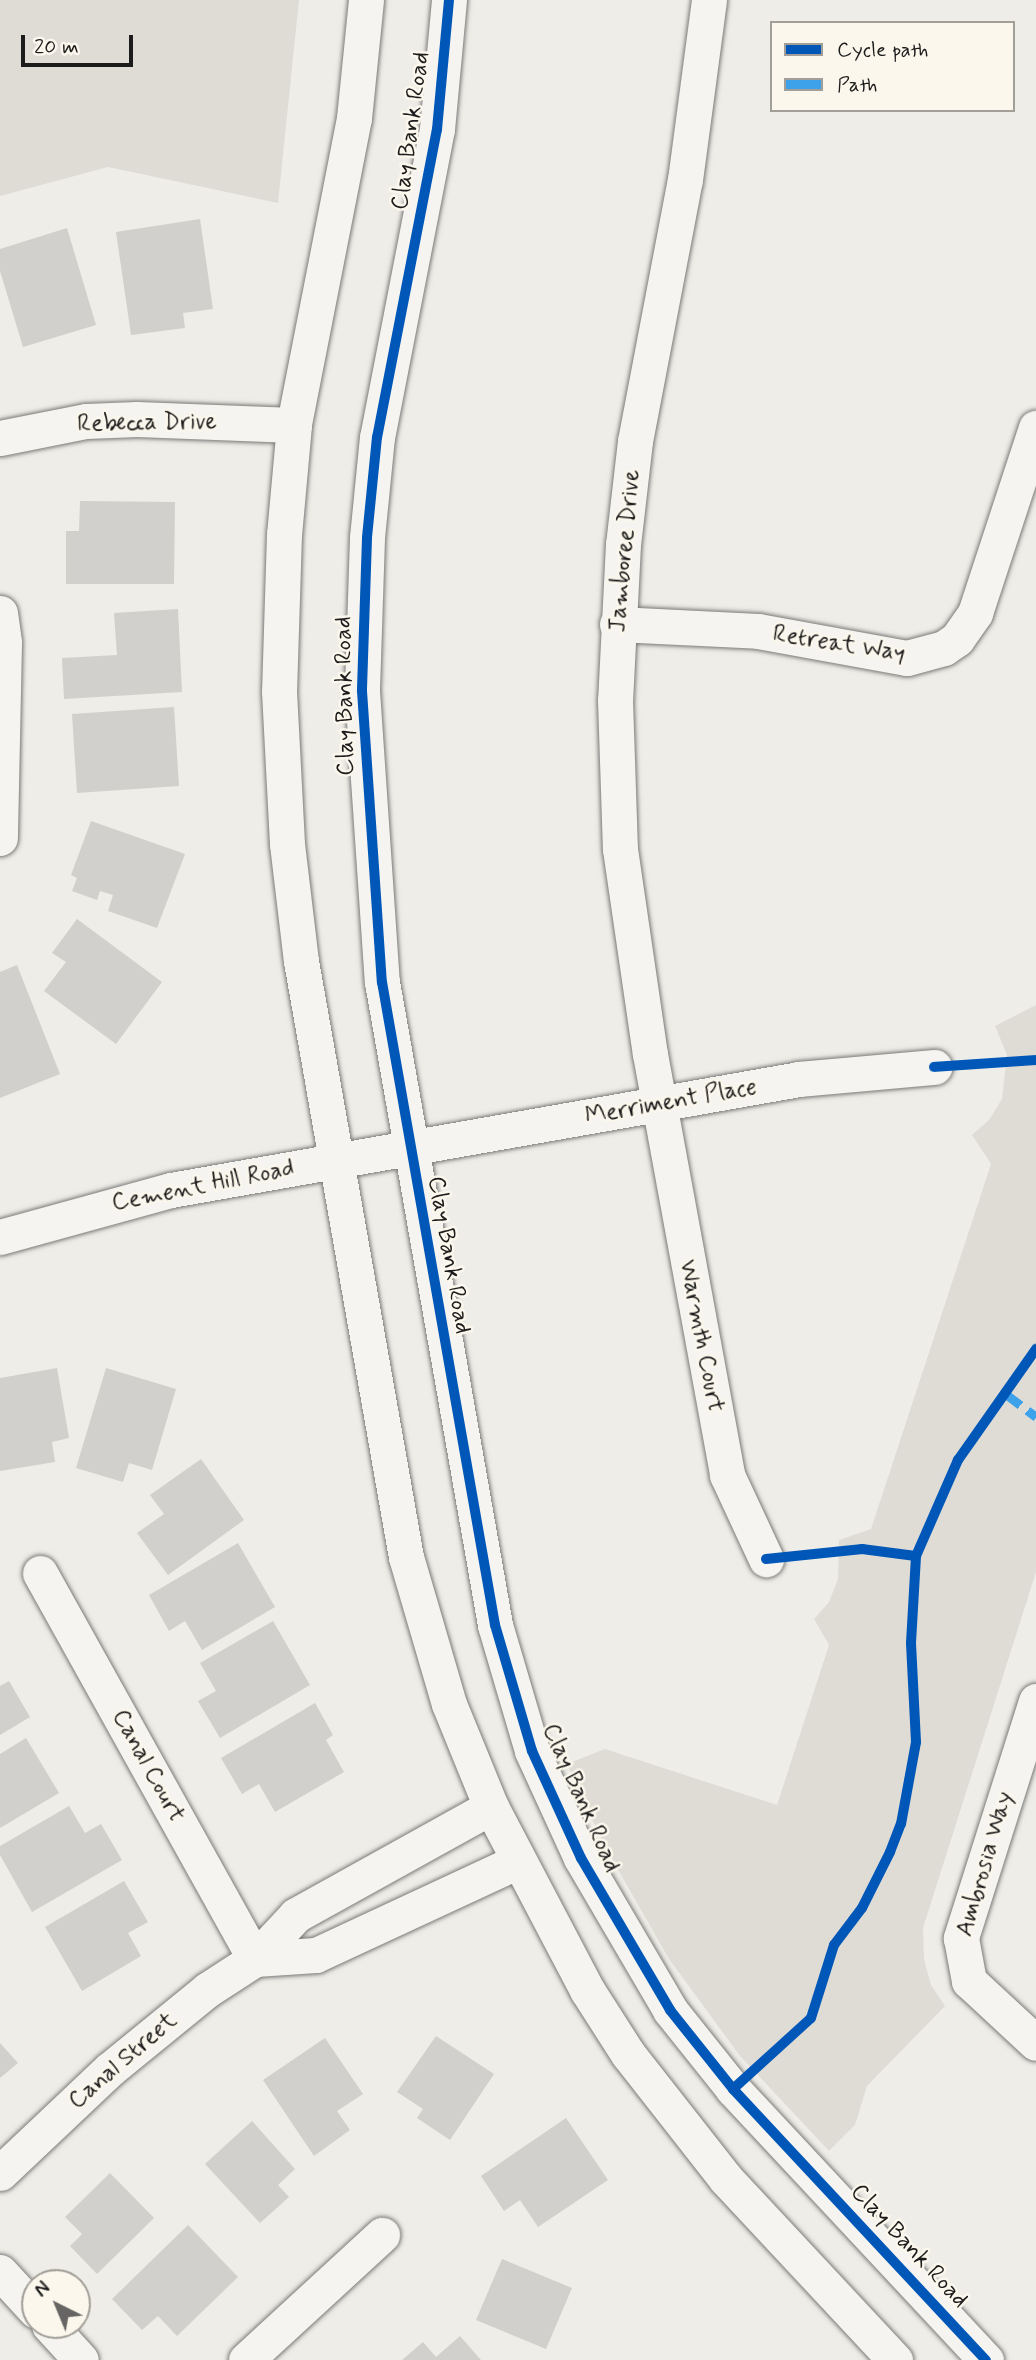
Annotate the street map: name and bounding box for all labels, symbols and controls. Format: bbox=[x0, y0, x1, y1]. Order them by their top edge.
scale bar bbox=[24, 21, 136, 65]
legend bbox=[770, 21, 1015, 112]
text: 20 m bbox=[34, 33, 79, 61]
text: Cycle path bbox=[837, 36, 928, 64]
street label: Clay Bank Road bbox=[386, 50, 436, 212]
text: Path bbox=[837, 71, 877, 99]
street label: Rebecca Drive bbox=[77, 407, 217, 439]
street label: Jamboree Drive bbox=[604, 469, 646, 633]
street label: Clay Bank Road bbox=[329, 616, 361, 776]
street label: Retreat Way bbox=[769, 619, 909, 669]
street label: Merriment Place bbox=[583, 1073, 759, 1131]
street label: Cement Hill Road bbox=[108, 1154, 298, 1218]
street label: Clay Bank Road bbox=[421, 1174, 477, 1336]
street label: Warmth Court bbox=[672, 1257, 730, 1415]
street label: Canal Court bbox=[106, 1705, 190, 1827]
street label: Clay Bank Road bbox=[535, 1719, 627, 1877]
street label: Ambrosia Way bbox=[951, 1788, 1019, 1940]
street label: Canal Street bbox=[63, 2006, 183, 2116]
street label: Clay Bank Road bbox=[844, 2178, 974, 2314]
north arrow bbox=[21, 2269, 91, 2339]
text: N bbox=[30, 2276, 56, 2303]

